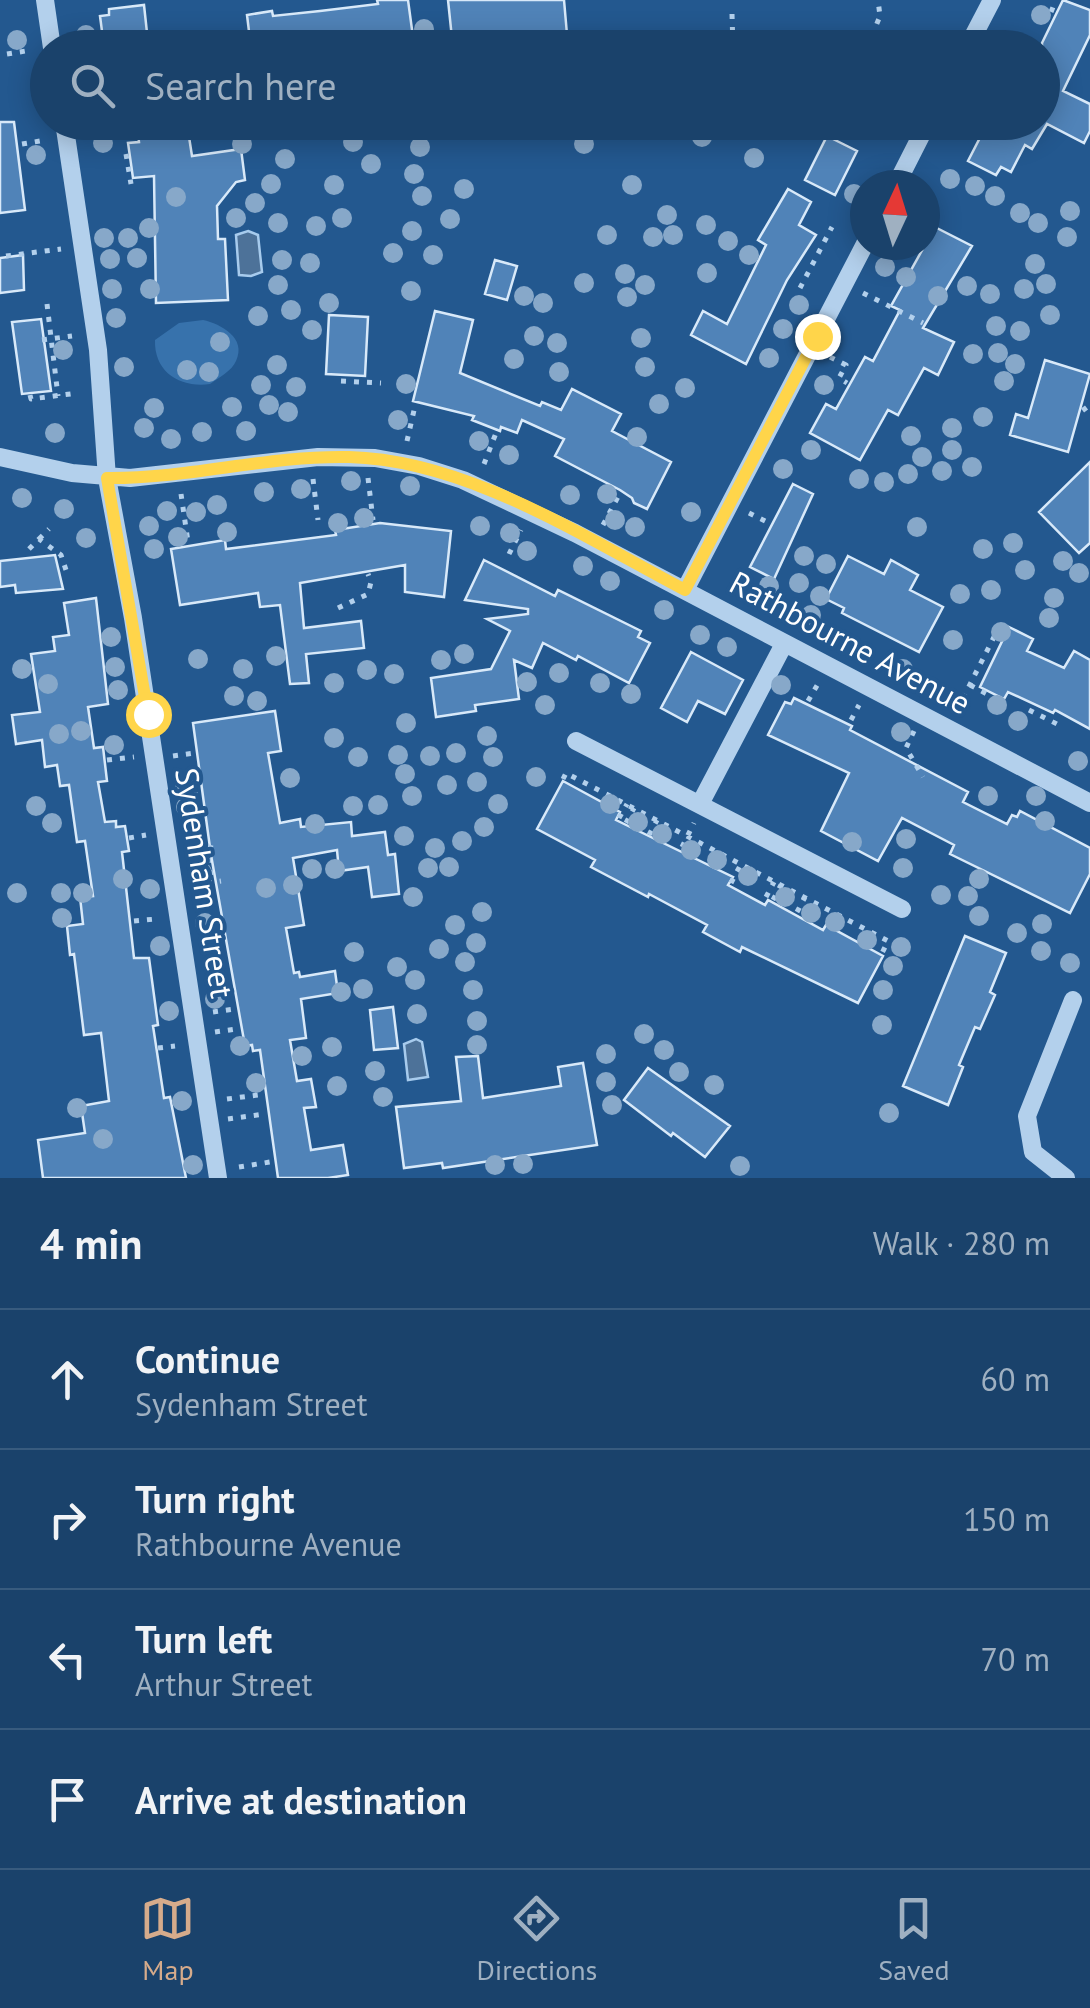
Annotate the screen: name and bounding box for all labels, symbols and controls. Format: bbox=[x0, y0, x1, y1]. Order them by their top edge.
search box bbox=[30, 30, 1060, 140]
icon: search bbox=[65, 58, 120, 113]
text: Search here bbox=[145, 61, 337, 110]
north arrow bbox=[850, 170, 940, 260]
route end bbox=[795, 314, 841, 360]
street label: Rathbourne Avenue bbox=[723, 561, 978, 723]
route start bbox=[126, 692, 172, 738]
street label: Sydenham Street bbox=[166, 765, 244, 1001]
text: 4 min bbox=[40, 1216, 142, 1271]
text: Walk · 280 m bbox=[873, 1222, 1050, 1264]
text: Continue bbox=[135, 1334, 280, 1383]
icon: ahead bbox=[40, 1352, 95, 1407]
text: 60 m bbox=[981, 1358, 1050, 1400]
text: Sydenham Street bbox=[135, 1383, 368, 1425]
text: Turn right bbox=[135, 1474, 295, 1523]
icon: right bbox=[40, 1492, 95, 1547]
text: 150 m bbox=[963, 1498, 1050, 1540]
text: Rathbourne Avenue bbox=[135, 1523, 402, 1565]
text: Turn left bbox=[135, 1614, 272, 1663]
icon: left bbox=[40, 1632, 95, 1687]
text: 70 m bbox=[981, 1638, 1050, 1680]
text: Arthur Street bbox=[135, 1663, 312, 1705]
icon: arrive bbox=[40, 1772, 95, 1827]
text: Arrive at destination bbox=[135, 1775, 467, 1824]
tab: Map bbox=[140, 1891, 195, 1988]
tab: Directions bbox=[476, 1891, 597, 1988]
tab: Saved bbox=[878, 1891, 950, 1988]

